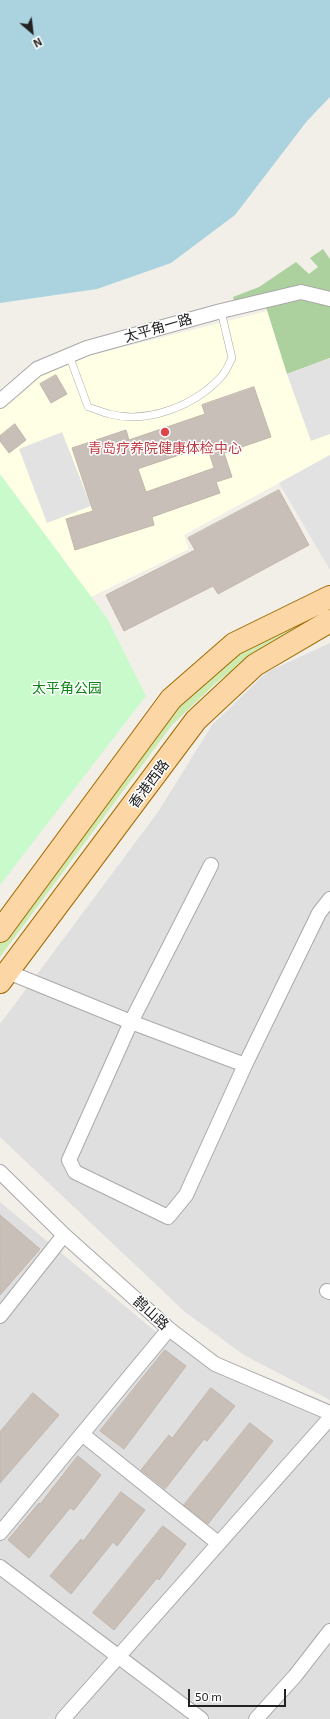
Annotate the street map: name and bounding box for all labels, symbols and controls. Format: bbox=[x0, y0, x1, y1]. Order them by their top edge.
north arrow bbox=[12, 12, 52, 52]
text: N bbox=[31, 35, 44, 51]
street label: 太平角一路 bbox=[122, 310, 194, 346]
marker: 青岛疗养院健康体检中心 bbox=[159, 426, 171, 438]
place label: 青岛疗养院健康体检中心 bbox=[88, 440, 242, 456]
park label: 太平角公园 bbox=[32, 680, 102, 696]
street label: 香港西路 bbox=[125, 757, 173, 811]
street label: 鹊山路 bbox=[130, 1293, 172, 1333]
scale bar bbox=[190, 1681, 288, 1707]
text: 50 m bbox=[195, 1689, 222, 1703]

